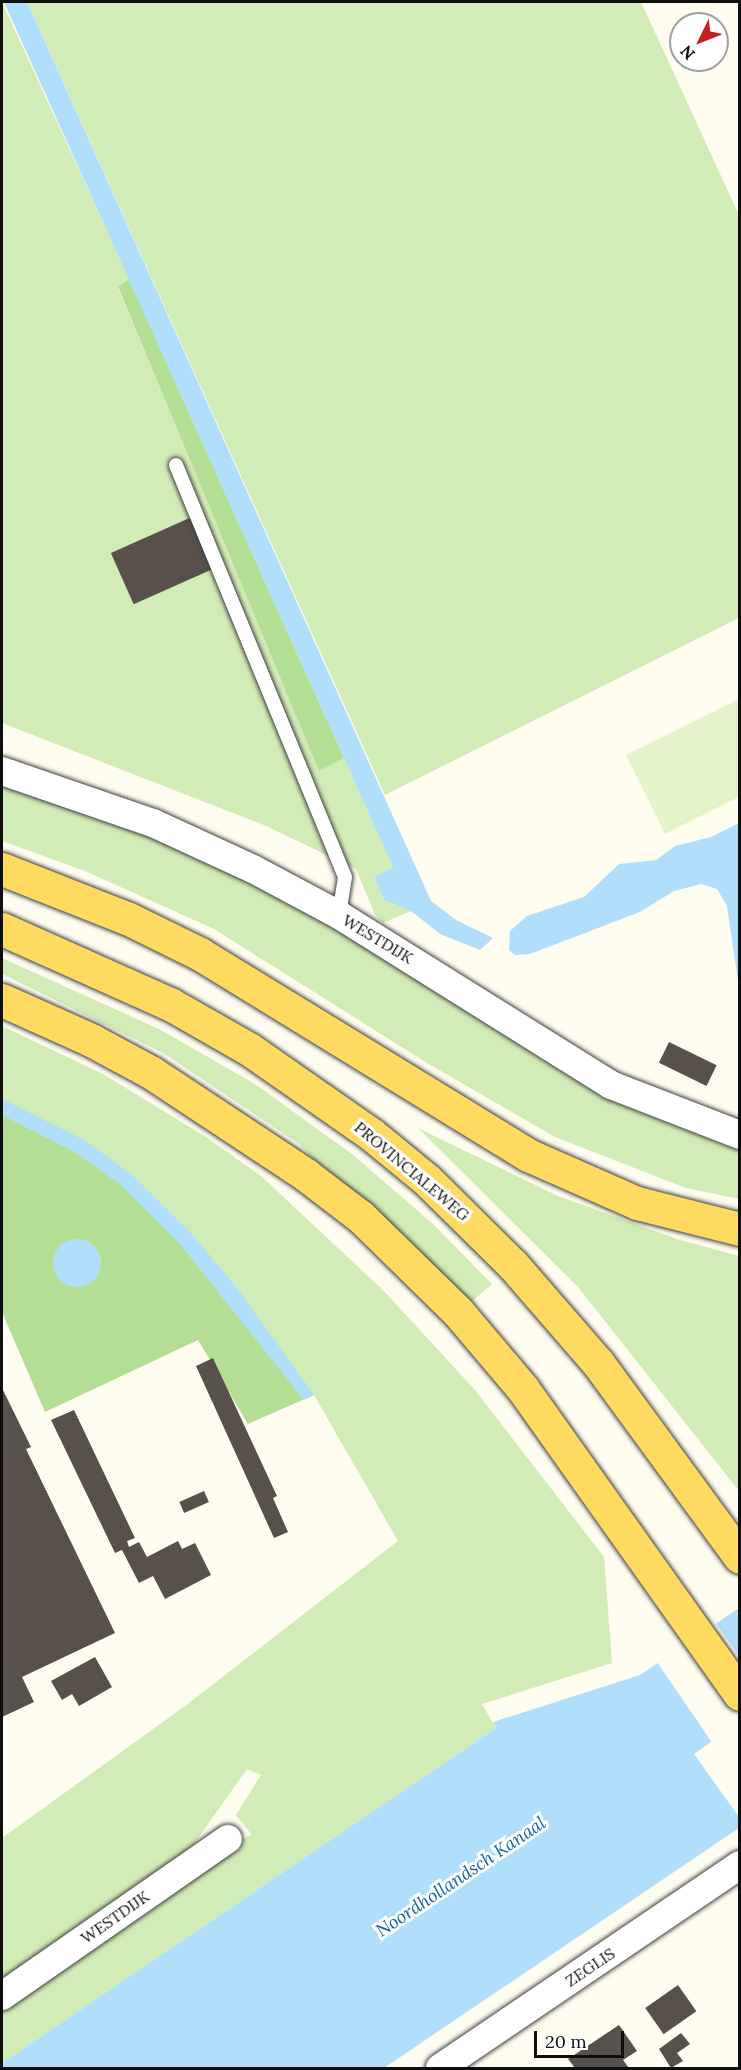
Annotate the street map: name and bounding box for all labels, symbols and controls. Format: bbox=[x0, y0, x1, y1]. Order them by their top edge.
north arrow bbox=[669, 12, 729, 72]
text: N bbox=[676, 42, 699, 64]
street label: WESTDIJK bbox=[339, 910, 417, 968]
street label: PROVINCIALEWEG bbox=[351, 1117, 473, 1225]
water label: Noordhollandsch Kanaal bbox=[372, 1812, 550, 1942]
street label: WESTDIJK bbox=[77, 1886, 153, 1948]
street label: ZEGLIS bbox=[562, 1944, 618, 1990]
scale bar bbox=[537, 2019, 627, 2057]
text: 20 m bbox=[545, 2030, 587, 2053]

